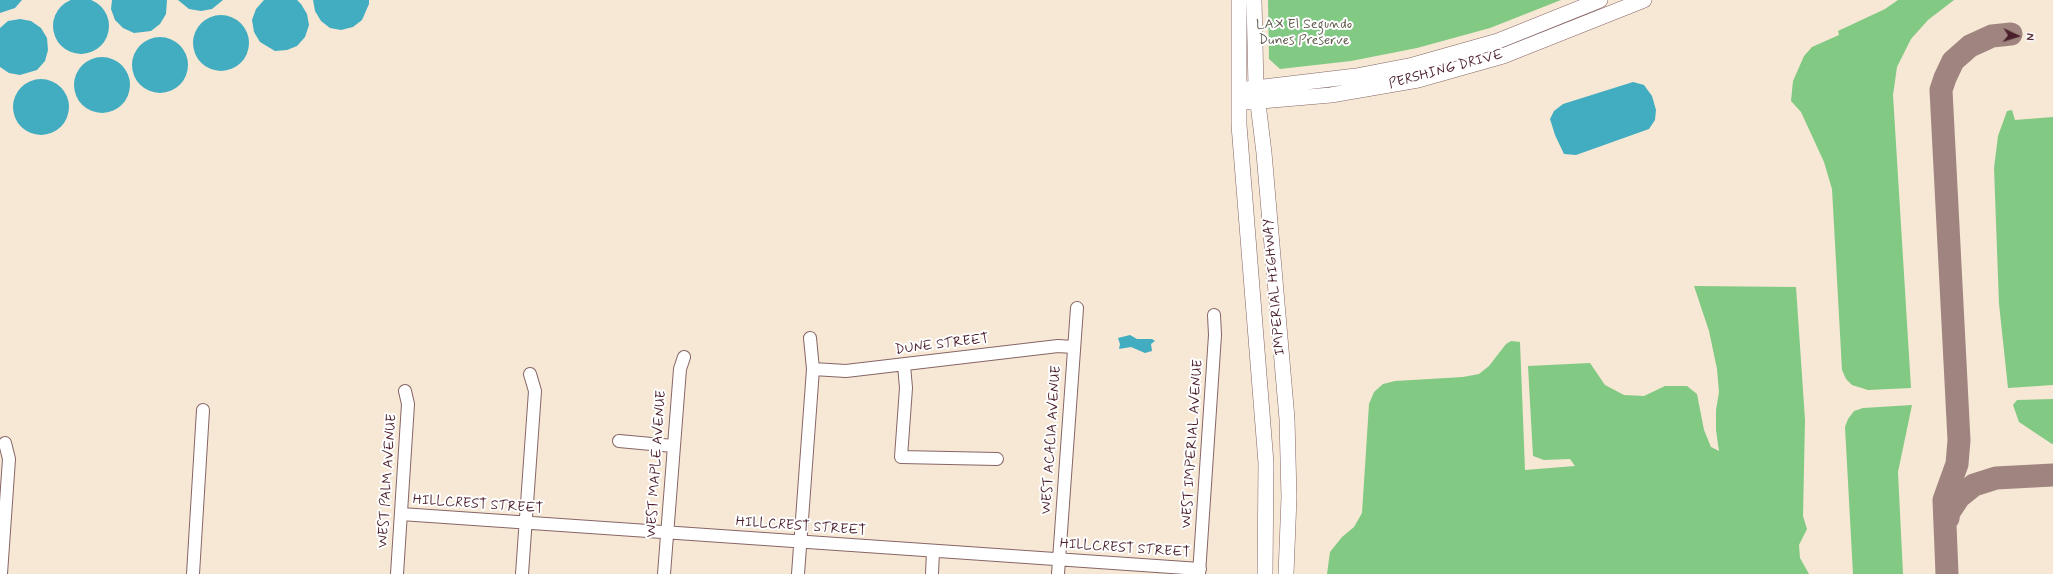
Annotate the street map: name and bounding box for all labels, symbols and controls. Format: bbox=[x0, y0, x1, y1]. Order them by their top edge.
north arrow bbox=[1997, 16, 2037, 56]
park label: LAX El Segundo Dunes Preserve bbox=[1256, 17, 1352, 50]
text: N bbox=[2022, 33, 2036, 41]
street label: PERSHING DRIVE bbox=[1387, 47, 1505, 93]
street label: IMPERIAL HIGHWAY bbox=[1261, 218, 1289, 356]
street label: DUNE STREET bbox=[894, 331, 990, 359]
street label: WEST IMPERIAL AVENUE bbox=[1179, 359, 1207, 529]
street label: WEST ACACIA AVENUE bbox=[1038, 365, 1066, 515]
street label: WEST MAPLE AVENUE bbox=[643, 390, 671, 538]
street label: WEST PALM AVENUE bbox=[375, 413, 401, 549]
street label: HILLCREST STREET bbox=[412, 492, 544, 518]
street label: HILLCREST STREET bbox=[735, 514, 867, 540]
street label: HILLCREST STREET bbox=[1059, 536, 1191, 562]

